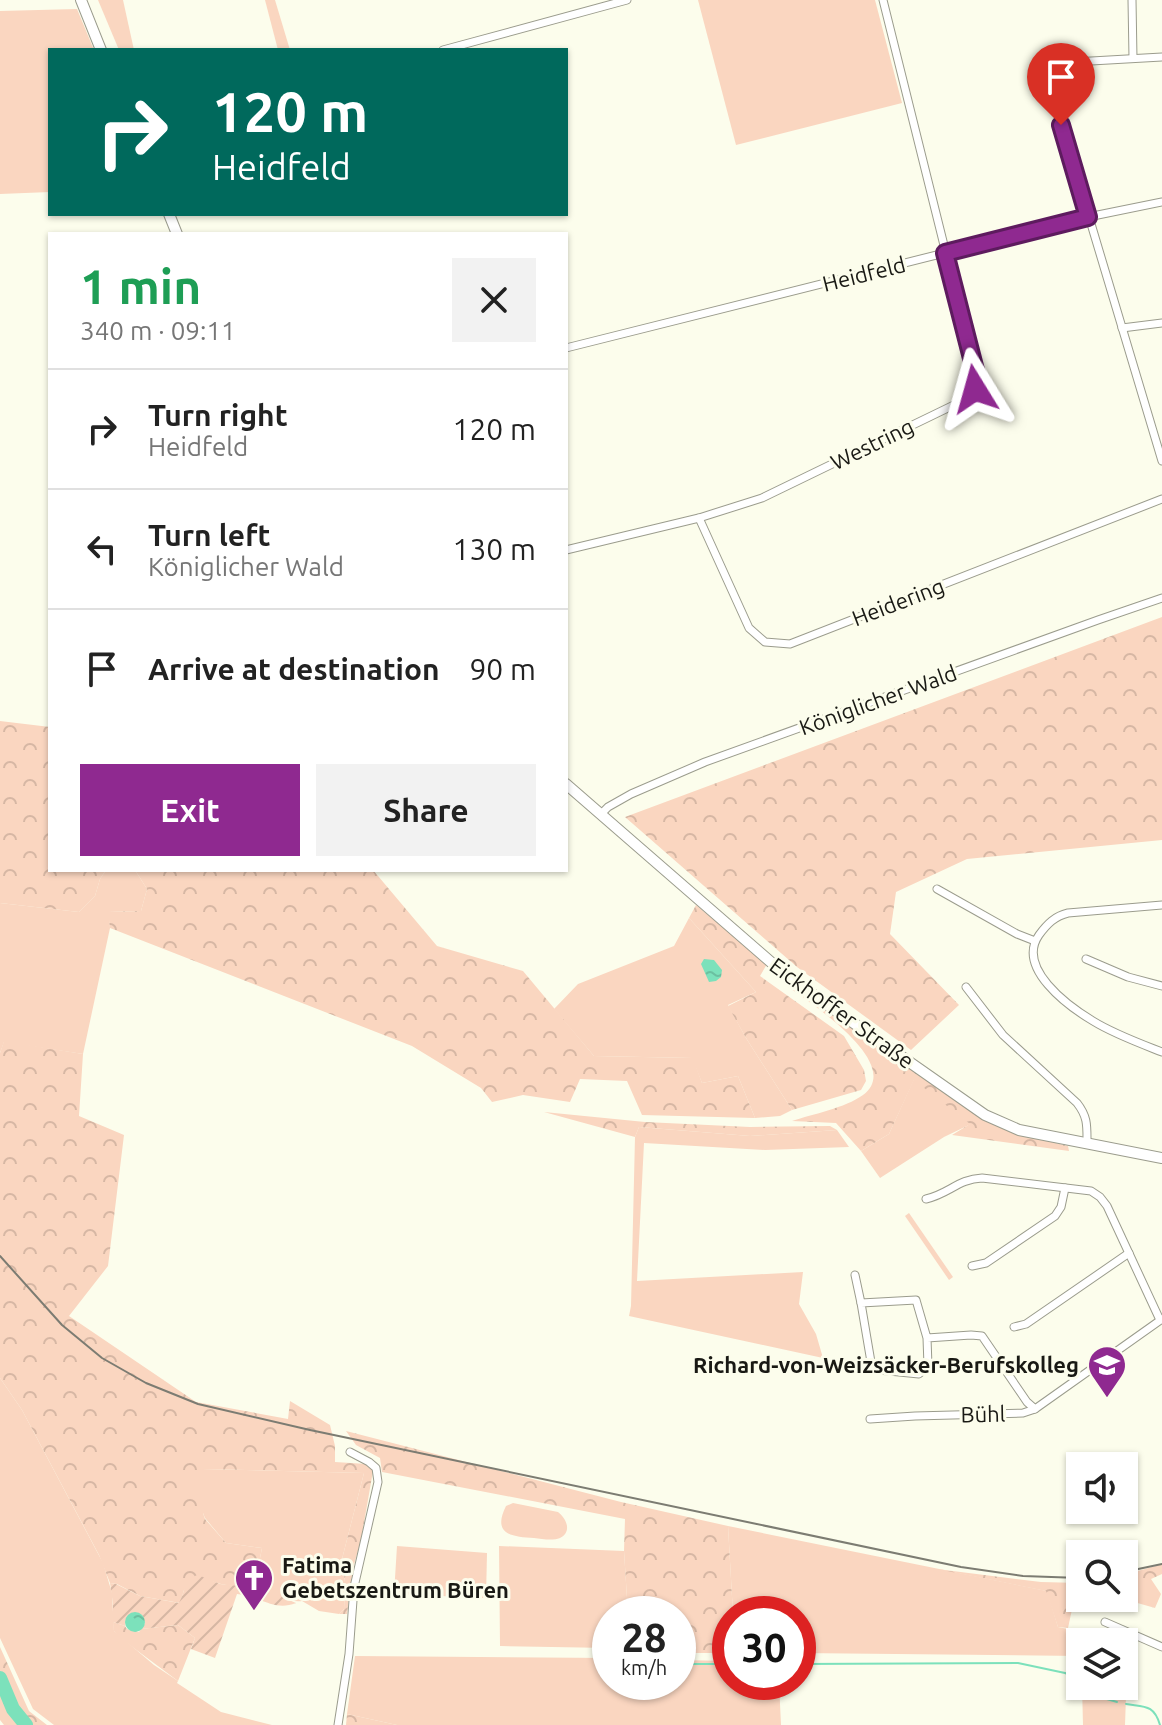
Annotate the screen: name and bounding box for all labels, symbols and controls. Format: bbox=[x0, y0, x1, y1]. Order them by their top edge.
pin bbox=[1027, 43, 1095, 125]
icon: arrive bbox=[1039, 55, 1083, 99]
icon: right bbox=[80, 80, 184, 184]
text: 120 m bbox=[212, 80, 368, 143]
text: Heidfeld bbox=[212, 146, 351, 187]
street label: Heidfeld bbox=[820, 251, 908, 296]
button: close bbox=[452, 258, 536, 342]
text: 1 min bbox=[80, 259, 201, 313]
text: 340 m · 09:11 bbox=[80, 316, 236, 345]
position arrow bbox=[933, 347, 1017, 431]
text: Turn right bbox=[148, 398, 288, 432]
icon: right bbox=[80, 407, 124, 451]
text: 120 m bbox=[452, 412, 536, 446]
street label: Westring bbox=[826, 413, 917, 474]
text: Heidfeld bbox=[148, 432, 248, 461]
text: Turn left bbox=[148, 518, 270, 552]
icon: left bbox=[80, 527, 124, 571]
text: 130 m bbox=[452, 532, 536, 566]
text: Königlicher Wald bbox=[148, 552, 344, 581]
street label: Heidering bbox=[848, 573, 947, 631]
icon: arrive bbox=[80, 647, 124, 691]
text: Arrive at destination bbox=[148, 652, 440, 686]
text: 90 m bbox=[469, 652, 536, 686]
street label: Königlicher Wald bbox=[796, 659, 960, 740]
button: Exit bbox=[80, 764, 300, 856]
button: Share bbox=[316, 764, 536, 856]
street label: Eickhoffer Straße bbox=[765, 952, 919, 1073]
school or university icon: Richard-von-Weizsäcker-Berufskolleg bbox=[1086, 1344, 1128, 1399]
place label: Richard-von-Weizsäcker-Berufskolleg bbox=[693, 1352, 1079, 1377]
street label: Bühl bbox=[960, 1401, 1006, 1426]
map controls bbox=[1066, 1452, 1138, 1700]
button: sound bbox=[1066, 1452, 1138, 1524]
button: search bbox=[1066, 1540, 1138, 1612]
place label: Fatima Gebetszentrum Büren bbox=[282, 1552, 509, 1602]
church icon: Fatima Gebetszentrum Büren bbox=[233, 1557, 275, 1612]
speed limit sign: 30 bbox=[712, 1596, 816, 1700]
text: 28 bbox=[621, 1615, 667, 1660]
button: layers bbox=[1066, 1628, 1138, 1700]
text: km/h bbox=[621, 1656, 667, 1679]

